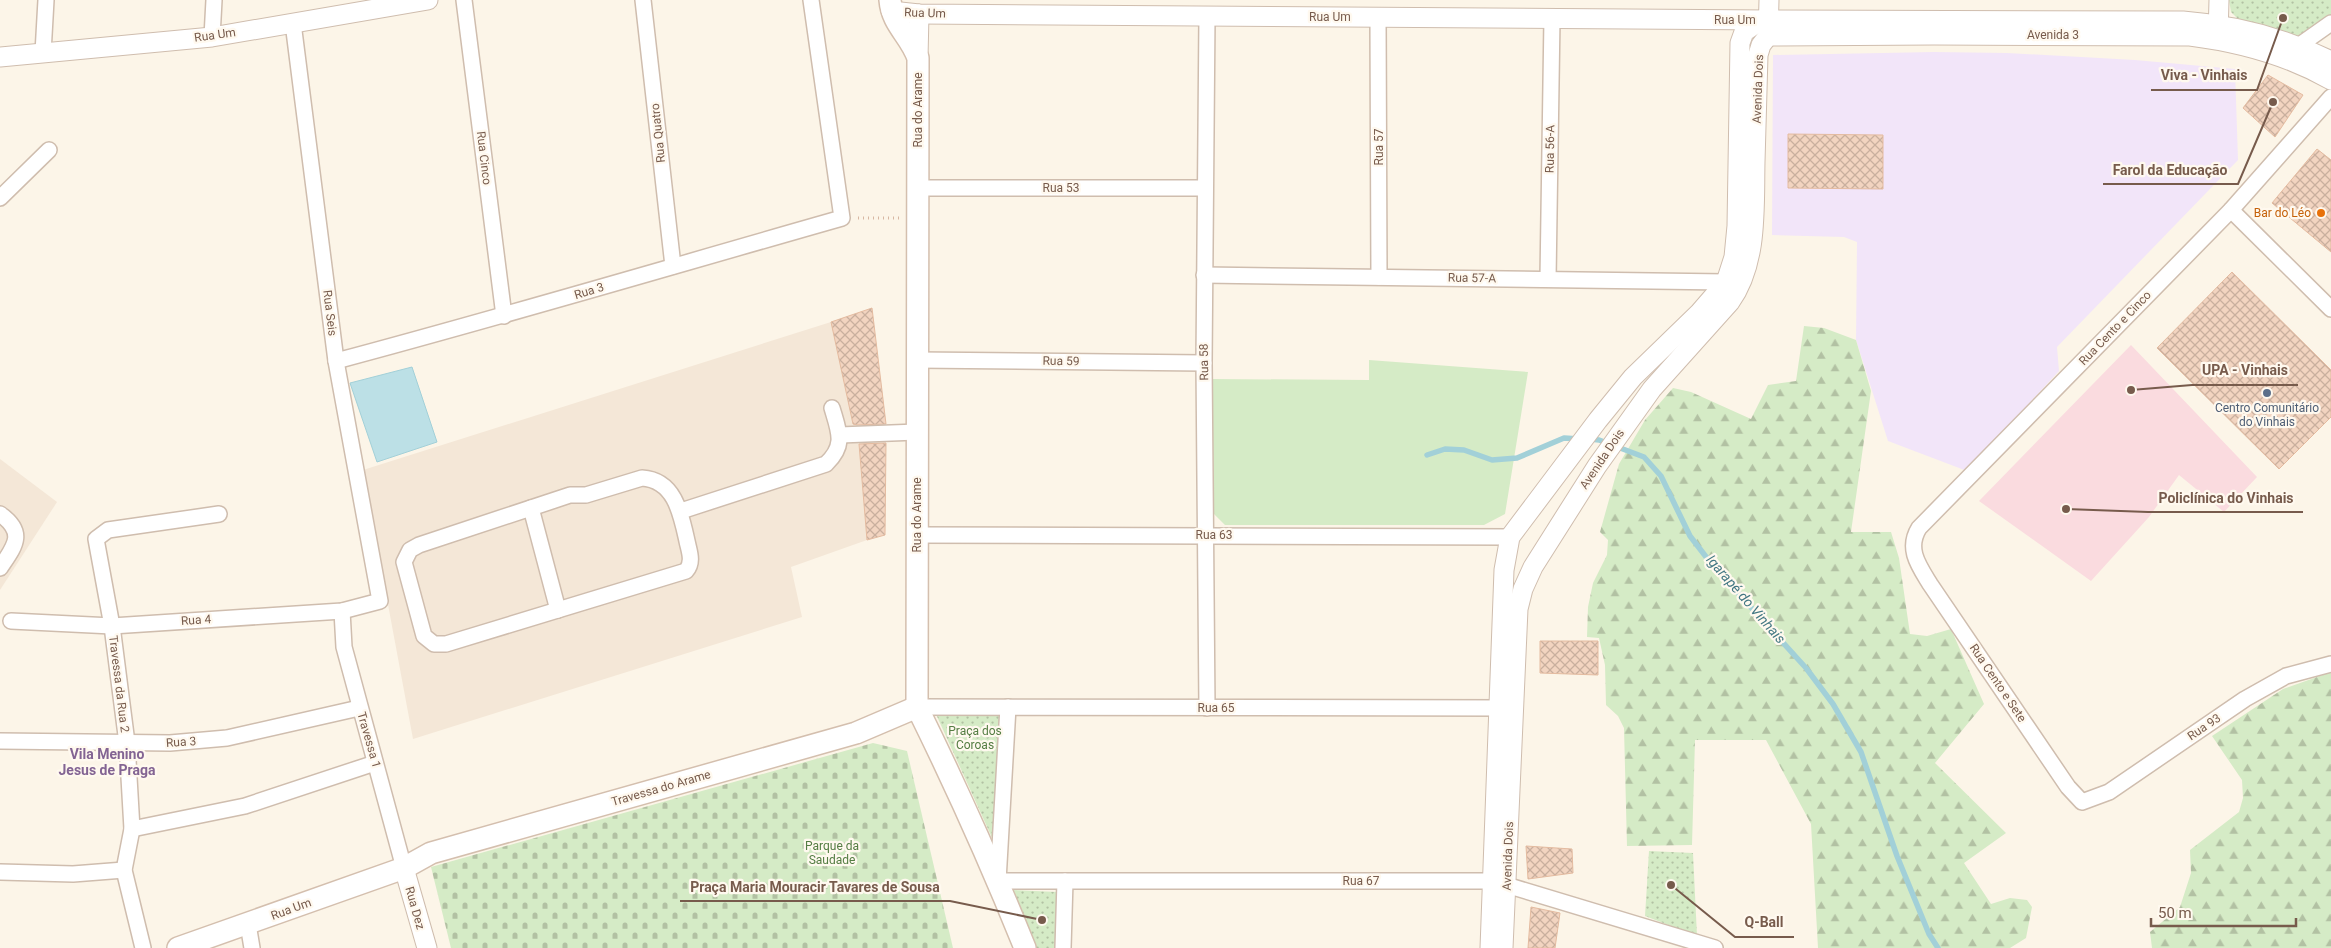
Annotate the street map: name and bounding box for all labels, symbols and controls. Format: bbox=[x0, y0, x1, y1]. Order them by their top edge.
street label: Rua Um bbox=[904, 5, 946, 21]
street label: Rua Um bbox=[1309, 10, 1351, 24]
street label: Rua Um bbox=[1714, 13, 1756, 27]
street label: Rua Um bbox=[193, 25, 237, 45]
street label: Avenida 3 bbox=[2027, 28, 2079, 42]
street label: Avenida Dois bbox=[1750, 54, 1766, 124]
callout: Viva - Vinhais bbox=[2151, 61, 2257, 90]
text: Viva - Vinhais bbox=[2161, 67, 2247, 83]
street label: Rua do Arame bbox=[911, 72, 925, 148]
street label: Rua Quatro bbox=[648, 102, 668, 163]
street label: Rua 56-A bbox=[1543, 125, 1557, 173]
street label: Rua 57 bbox=[1372, 128, 1386, 166]
street label: Rua Cinco bbox=[474, 130, 494, 186]
callout: Farol da Educação bbox=[2103, 155, 2238, 184]
text: Farol da Educação bbox=[2113, 162, 2227, 178]
street label: Rua 53 bbox=[1042, 181, 1080, 195]
place label: Bar do Léo bbox=[2254, 206, 2311, 220]
marker: Bar do Léo bbox=[2315, 207, 2327, 219]
street label: Rua 57-A bbox=[1448, 271, 1496, 285]
street label: Rua 3 bbox=[572, 280, 606, 302]
street label: Rua Cento e Cinco bbox=[2076, 288, 2154, 368]
street label: Rua Seis bbox=[320, 289, 340, 337]
street label: Rua 58 bbox=[1197, 343, 1211, 381]
street label: Rua 59 bbox=[1042, 354, 1080, 368]
callout: UPA - Vinhais bbox=[2192, 356, 2298, 385]
text: UPA - Vinhais bbox=[2202, 362, 2288, 378]
marker: Centro Comunitário do Vinhais bbox=[2261, 387, 2273, 399]
place label: Centro Comunitário do Vinhais bbox=[2215, 401, 2319, 429]
street label: Avenida Dois bbox=[1577, 426, 1627, 492]
street label: Rua do Arame bbox=[910, 477, 924, 553]
callout: Policlínica do Vinhais bbox=[2148, 483, 2303, 512]
text: Policlínica do Vinhais bbox=[2158, 490, 2294, 506]
street label: Rua 63 bbox=[1195, 528, 1233, 542]
water label: Igarapé do Vinhais bbox=[1703, 551, 1789, 647]
street label: Rua 4 bbox=[180, 612, 212, 628]
street label: Travessa da Rua 2 bbox=[106, 635, 132, 733]
street label: Rua Cento e Sete bbox=[1967, 641, 2029, 725]
street label: Rua 65 bbox=[1197, 701, 1235, 715]
street label: Travessa 1 bbox=[354, 710, 384, 770]
street label: Rua 93 bbox=[2185, 711, 2223, 743]
park label: Praça dos Coroas bbox=[948, 724, 1002, 752]
street label: Rua 3 bbox=[165, 734, 197, 750]
district label: Vila Menino Jesus de Praga bbox=[59, 746, 156, 778]
street label: Travessa do Arame bbox=[610, 767, 712, 809]
street label: Avenida Dois bbox=[1500, 821, 1516, 891]
park label: Parque da Saudade bbox=[805, 839, 859, 867]
callout: Praça Maria Mouracir Tavares de Sousa bbox=[680, 872, 950, 901]
street label: Rua 67 bbox=[1342, 874, 1380, 888]
text: Praça Maria Mouracir Tavares de Sousa bbox=[690, 879, 940, 895]
street label: Rua Dez bbox=[402, 885, 428, 931]
street label: Rua Um bbox=[269, 895, 313, 923]
scale bar bbox=[2151, 896, 2296, 928]
text: 50 m bbox=[2158, 904, 2192, 922]
callout: Q-Ball bbox=[1735, 908, 1794, 937]
text: Q-Ball bbox=[1744, 914, 1784, 930]

